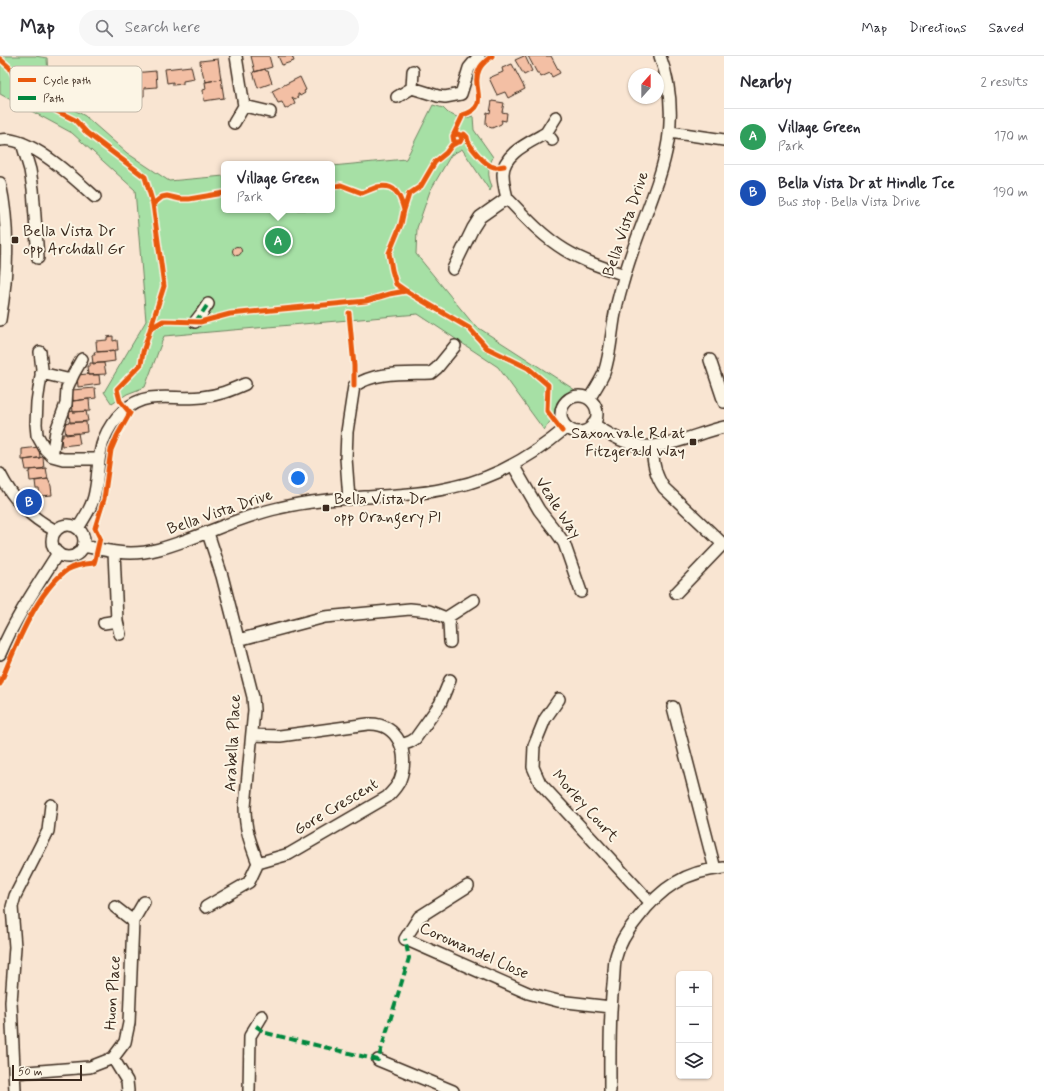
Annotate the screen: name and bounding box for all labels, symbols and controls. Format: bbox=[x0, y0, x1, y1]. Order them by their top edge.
search box bbox=[79, 10, 359, 46]
text: Map bbox=[20, 15, 55, 40]
icon: search bbox=[93, 17, 115, 39]
text: Search here bbox=[125, 18, 200, 38]
text: Map bbox=[861, 19, 887, 37]
text: Directions bbox=[909, 19, 967, 37]
text: Saved bbox=[989, 19, 1024, 37]
legend bbox=[10, 66, 142, 112]
north arrow bbox=[628, 68, 664, 104]
text: Nearby bbox=[740, 71, 792, 93]
text: Cycle path bbox=[43, 74, 91, 88]
text: 2 results bbox=[981, 74, 1028, 91]
text: Path bbox=[43, 92, 64, 106]
text: Village Green bbox=[778, 118, 860, 138]
text: A bbox=[749, 128, 757, 145]
text: 170 m bbox=[994, 128, 1028, 145]
text: Park bbox=[778, 138, 804, 155]
popup bbox=[221, 161, 335, 213]
street label: Bella Vista Drive bbox=[598, 168, 654, 280]
text: Village Green bbox=[237, 169, 319, 189]
text: Bella Vista Dr at Hindle Tce bbox=[778, 174, 955, 194]
text: B bbox=[749, 184, 757, 201]
text: 190 m bbox=[993, 184, 1028, 201]
text: Park bbox=[237, 189, 263, 206]
text: Bus stop · Bella Vista Drive bbox=[778, 194, 921, 211]
place label: Bella Vista Dr opp Archdall Gr bbox=[23, 221, 125, 260]
pin: A bbox=[265, 226, 291, 256]
marker: Bella Vista Dr opp Archdall Gr bbox=[10, 235, 20, 245]
place label: Saxonvale Rd at Fitzgerald Way bbox=[571, 423, 685, 462]
marker: Saxonvale Rd at Fitzgerald Way bbox=[688, 437, 698, 447]
your location bbox=[288, 468, 308, 488]
street label: Veale Way bbox=[530, 473, 586, 543]
street label: Bella Vista Drive bbox=[164, 484, 276, 540]
pin: B bbox=[16, 487, 42, 517]
place label: Bella Vista Dr opp Orangery Pl bbox=[334, 489, 441, 529]
marker: Bella Vista Dr opp Orangery Pl bbox=[321, 503, 331, 513]
street label: Arabella Place bbox=[220, 693, 246, 792]
street label: Morley Court bbox=[547, 765, 623, 847]
street label: Gore Crescent bbox=[290, 774, 382, 840]
street label: Coromandel Close bbox=[416, 917, 532, 985]
street label: Huon Place bbox=[100, 955, 126, 1031]
map controls bbox=[676, 971, 712, 1079]
button: + bbox=[676, 971, 712, 1007]
button: − bbox=[676, 1007, 712, 1043]
button: layers bbox=[676, 1043, 712, 1079]
scale bar bbox=[12, 1063, 82, 1082]
text: 50 m bbox=[18, 1065, 43, 1079]

